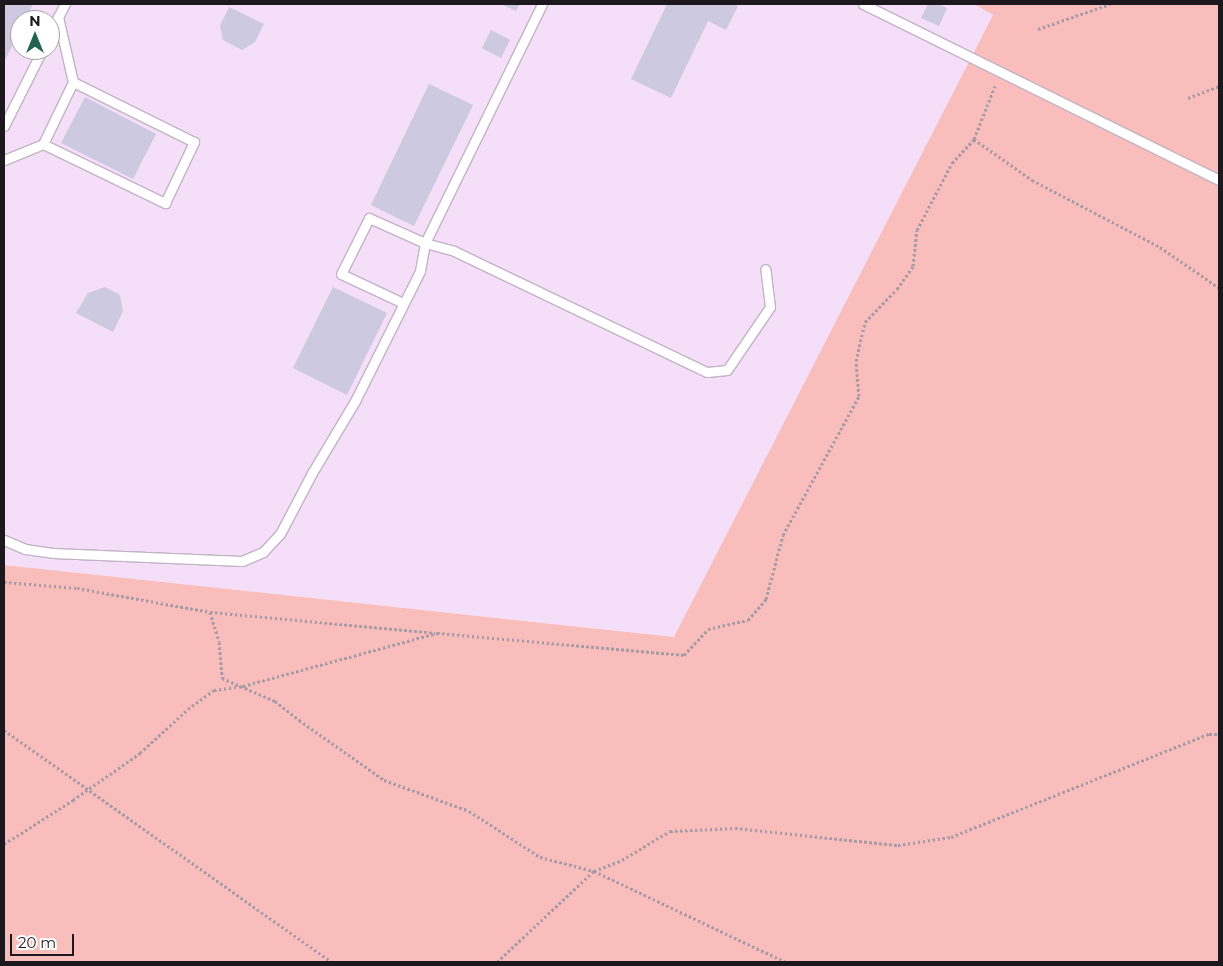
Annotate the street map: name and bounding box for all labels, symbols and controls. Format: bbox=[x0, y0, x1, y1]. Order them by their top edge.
north arrow bbox=[10, 10, 60, 60]
text: N bbox=[29, 12, 41, 30]
scale bar bbox=[12, 924, 76, 956]
text: 20 m bbox=[18, 933, 56, 952]

